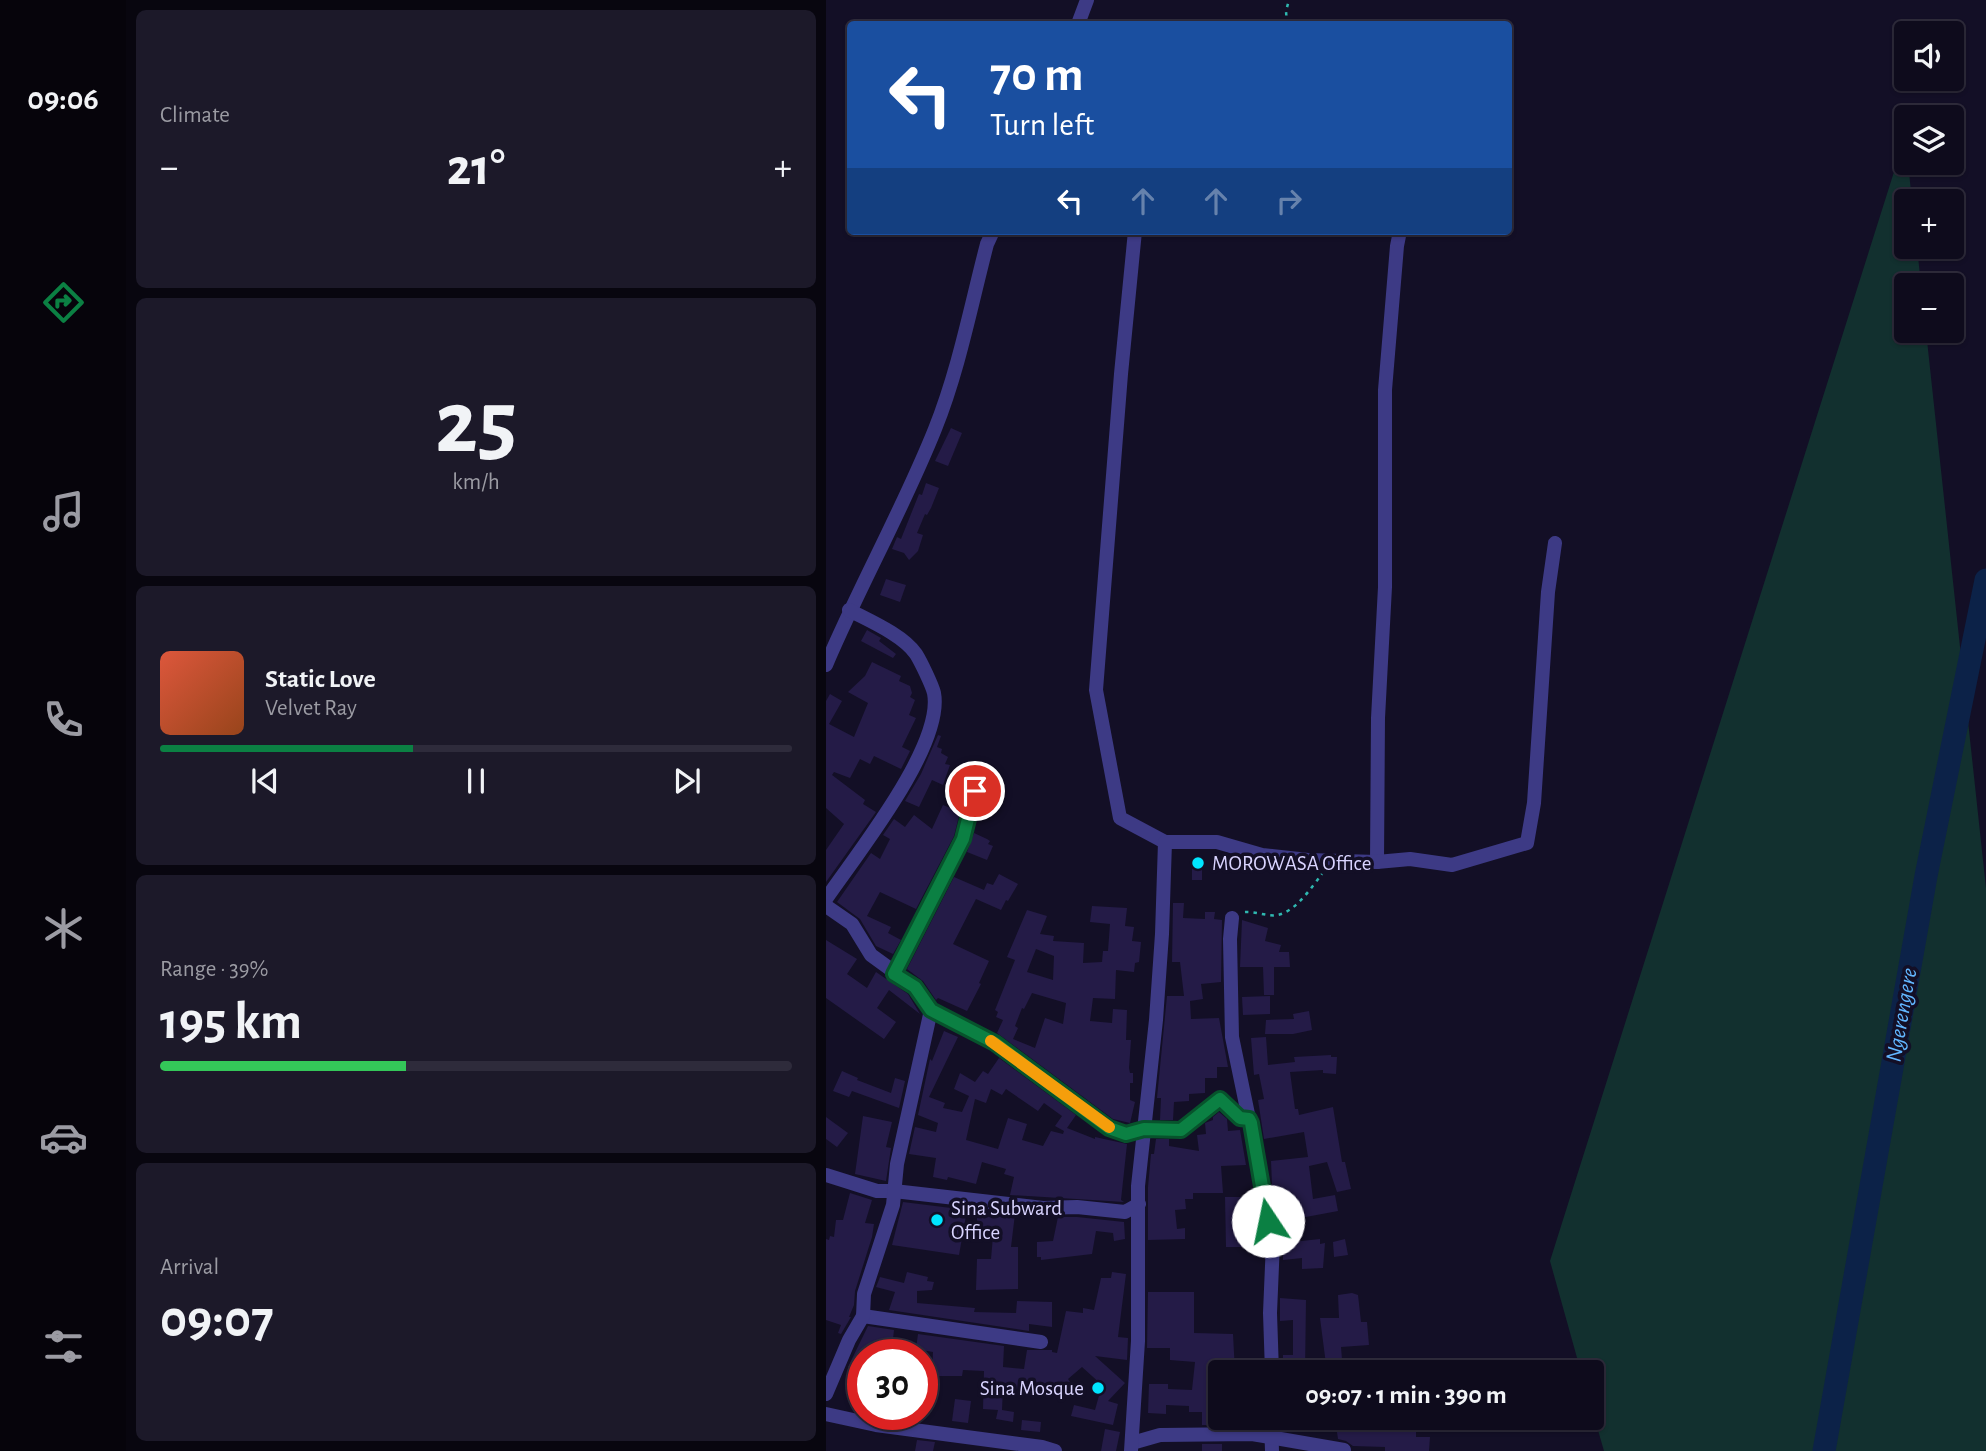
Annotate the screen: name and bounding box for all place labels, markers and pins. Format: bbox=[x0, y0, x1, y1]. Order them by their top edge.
pin bbox=[945, 761, 1005, 821]
place label: MOROWASA Office bbox=[1212, 853, 1371, 874]
marker: MOROWASA Office bbox=[1190, 855, 1206, 871]
place label: Sina Subward Office bbox=[951, 1198, 1062, 1243]
marker: Sina Subward Office bbox=[929, 1212, 945, 1228]
place label: Sina Mosque bbox=[980, 1378, 1084, 1399]
marker: Sina Mosque bbox=[1090, 1380, 1106, 1396]

